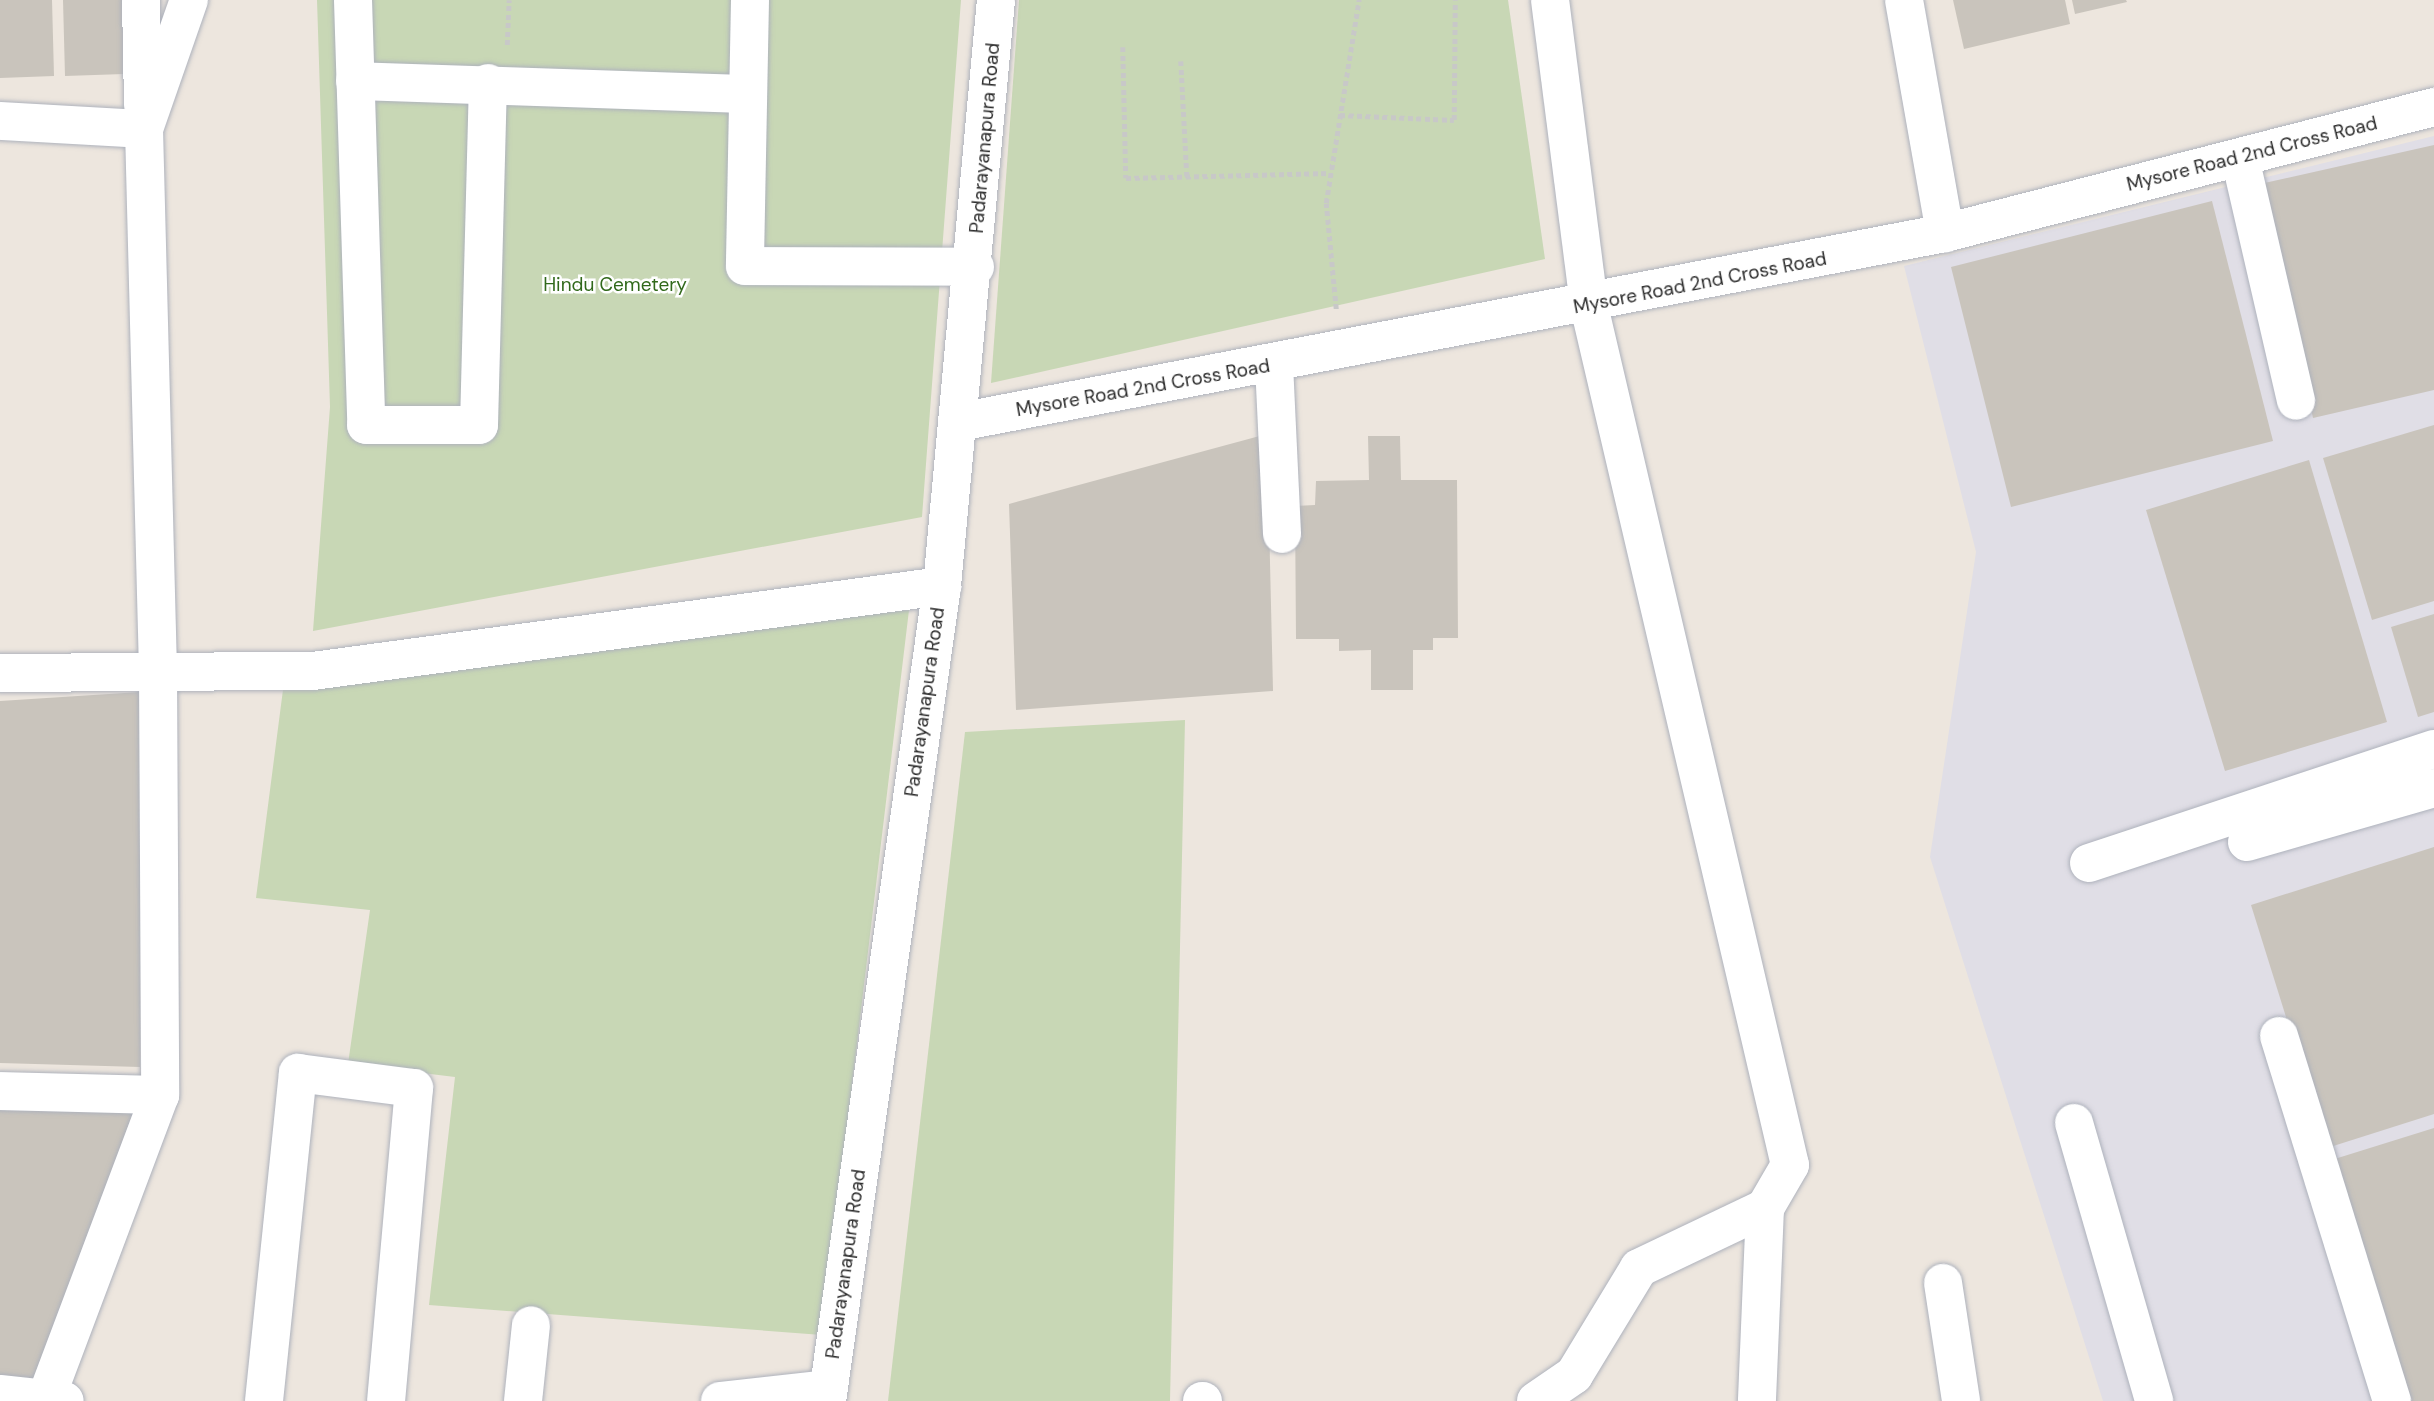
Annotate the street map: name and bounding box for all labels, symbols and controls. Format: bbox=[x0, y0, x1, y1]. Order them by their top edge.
street label: Padarayanapura Road bbox=[965, 42, 1005, 234]
street label: Mysore Road 2nd Cross Road bbox=[2124, 112, 2380, 196]
street label: Mysore Road 2nd Cross Road bbox=[1572, 247, 1828, 319]
park label: Hindu Cemetery bbox=[543, 274, 687, 296]
street label: Mysore Road 2nd Cross Road bbox=[1014, 354, 1272, 422]
street label: Padarayanapura Road bbox=[900, 606, 950, 798]
street label: Padarayanapura Road bbox=[821, 1168, 871, 1360]

